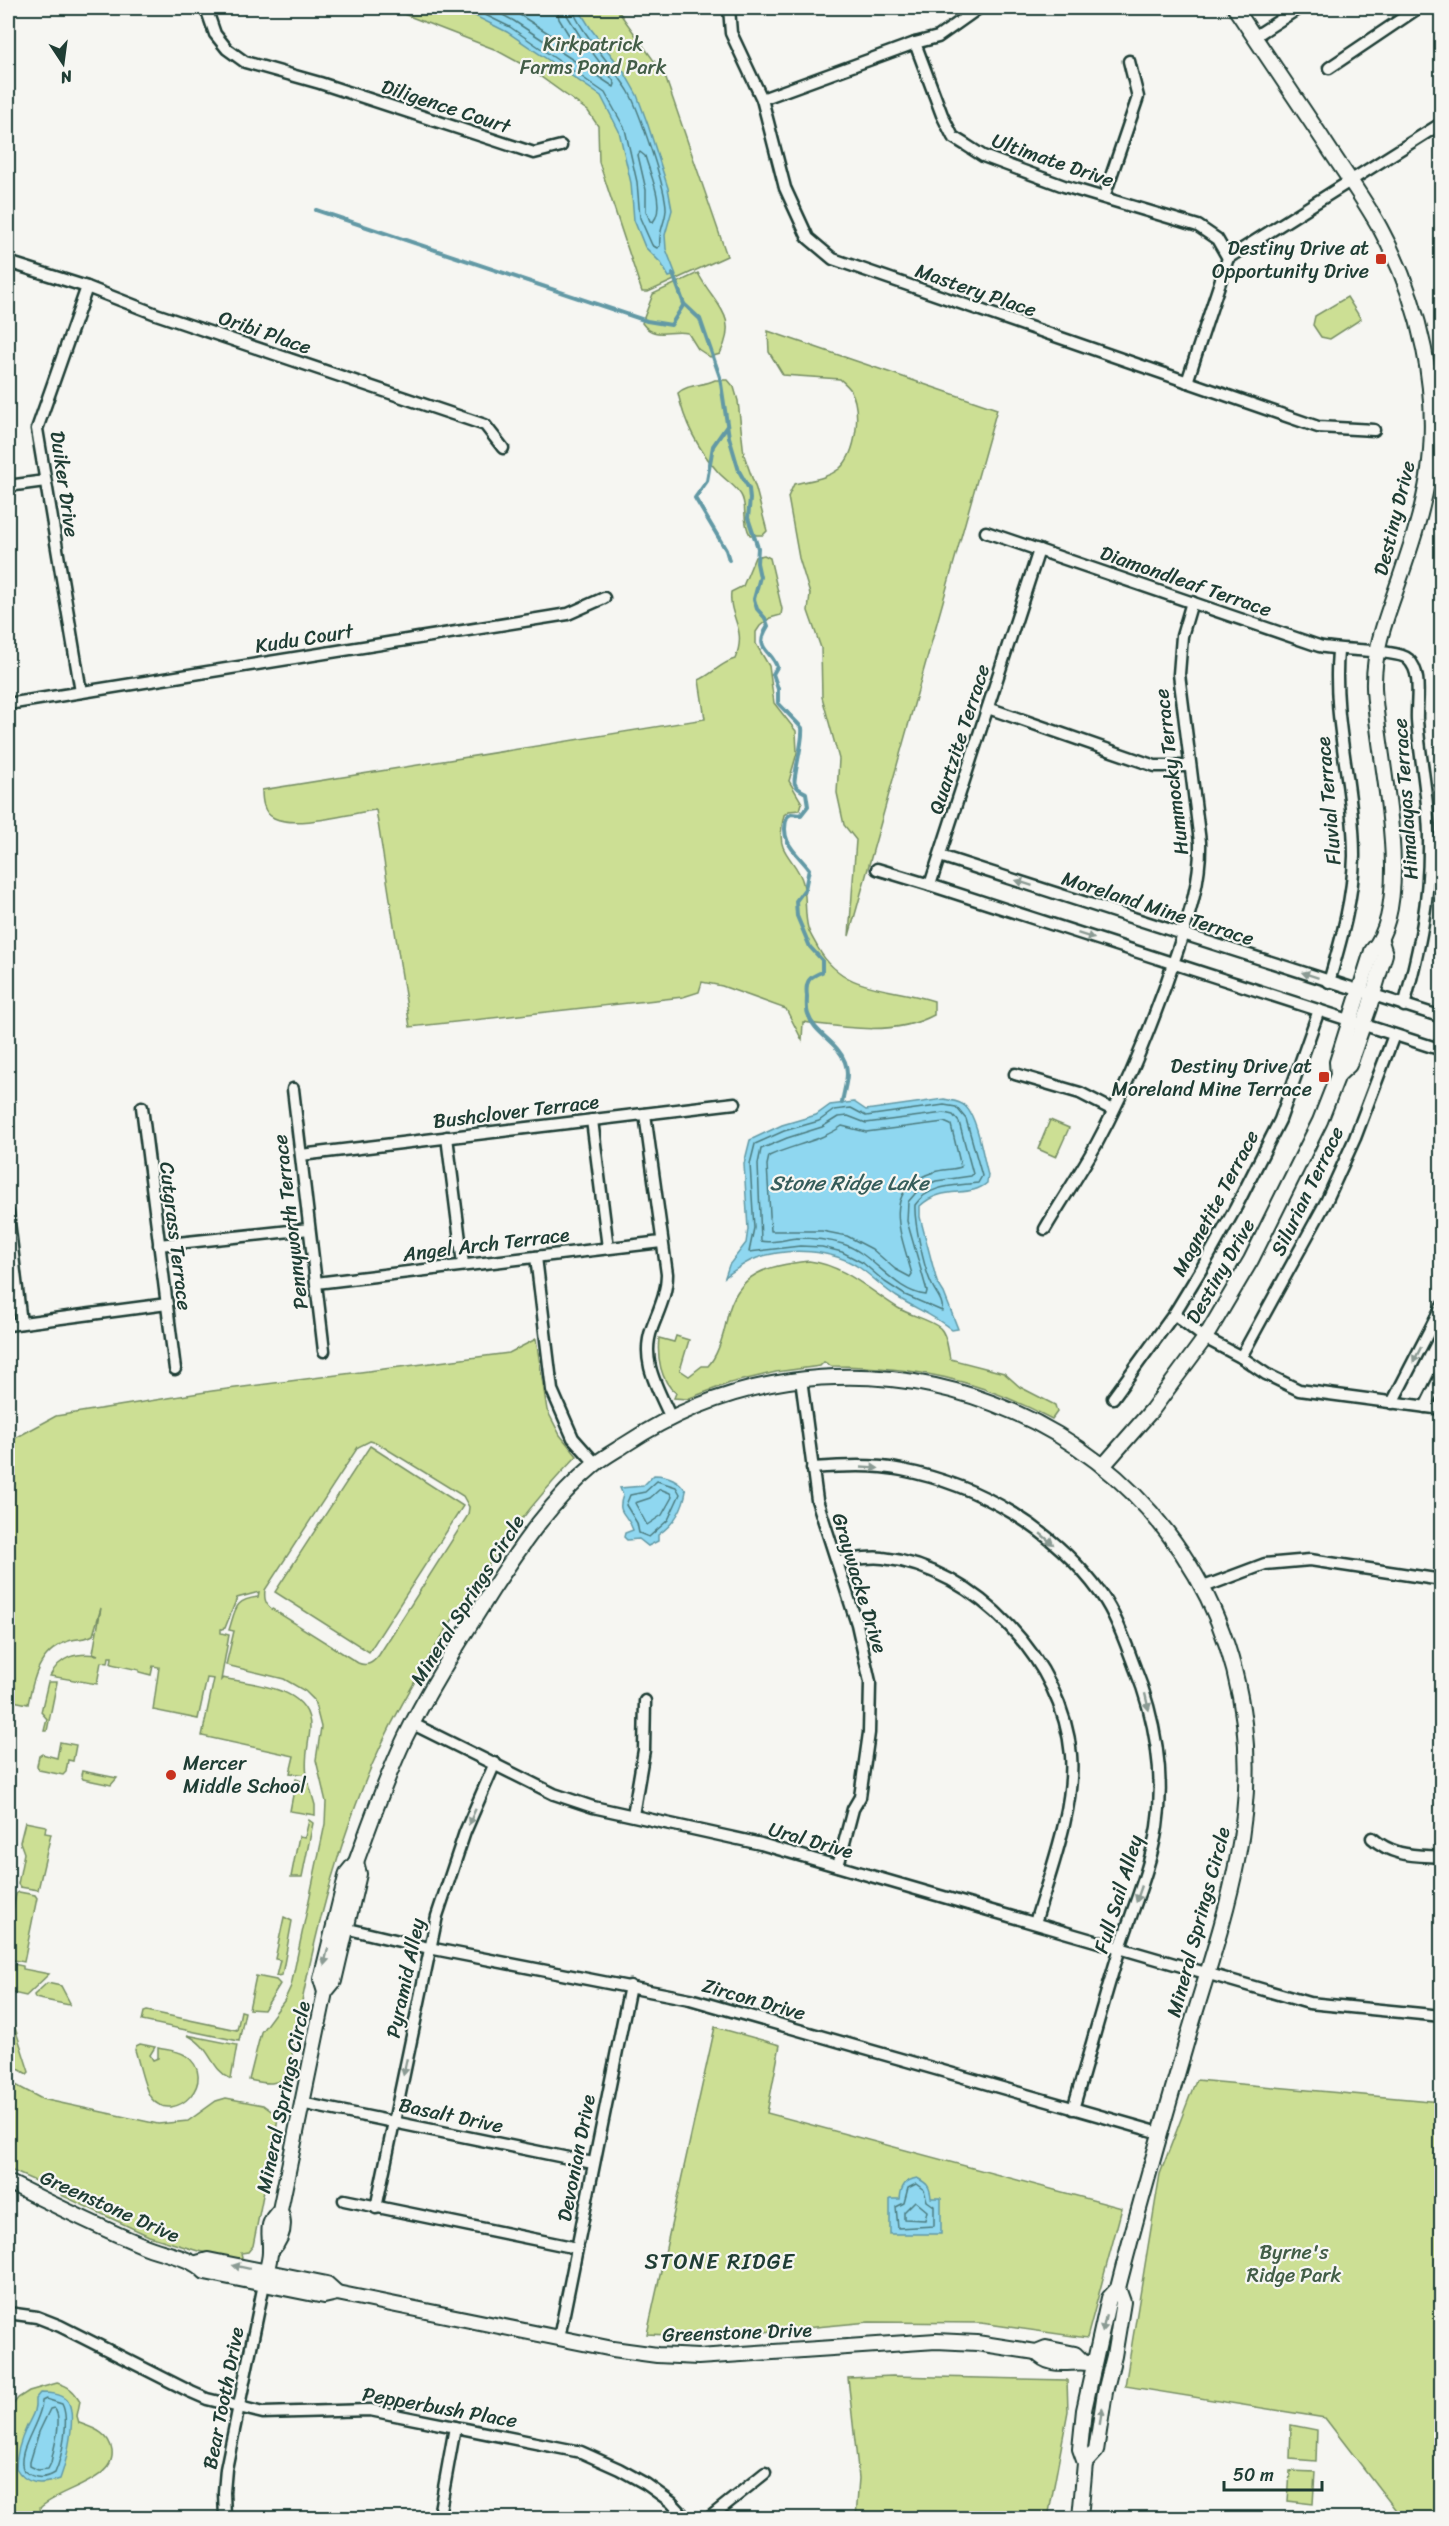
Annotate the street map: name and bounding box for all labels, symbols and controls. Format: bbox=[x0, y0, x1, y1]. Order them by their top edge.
park label: Kirkpatrick Farms Pond Park bbox=[520, 27, 667, 85]
north arrow bbox=[33, 33, 93, 93]
text: N bbox=[57, 62, 76, 93]
street label: Diligence Court bbox=[377, 69, 516, 144]
street label: Ultimate Drive bbox=[987, 123, 1119, 198]
place label: Destiny Drive at Opportunity Drive bbox=[1212, 231, 1369, 289]
marker: Destiny Drive at Opportunity Drive bbox=[1374, 252, 1388, 266]
street label: Mastery Place bbox=[910, 253, 1041, 328]
street label: Oribi Place bbox=[214, 300, 316, 365]
street label: Duiker Drive bbox=[40, 429, 89, 540]
street label: Destiny Drive bbox=[1363, 457, 1426, 579]
street label: Diamondleaf Terrace bbox=[1095, 536, 1276, 627]
street label: Kudu Court bbox=[253, 613, 356, 663]
street label: Quartzite Terrace bbox=[919, 659, 1000, 819]
street label: Hummocky Terrace bbox=[1144, 687, 1199, 857]
street label: Himalayas Terrace bbox=[1382, 717, 1429, 881]
street label: Fluvial Terrace bbox=[1305, 735, 1352, 867]
street label: Moreland Mine Terrace bbox=[1057, 861, 1259, 956]
one-way arrow bbox=[1015, 878, 1033, 888]
one-way arrow bbox=[1077, 931, 1095, 941]
one-way arrow bbox=[1301, 970, 1319, 980]
place label: Destiny Drive at Moreland Mine Terrace bbox=[1111, 1049, 1312, 1107]
marker: Destiny Drive at Moreland Mine Terrace bbox=[1317, 1070, 1331, 1084]
street label: Bushclover Terrace bbox=[431, 1084, 601, 1139]
street label: Silurian Terrace bbox=[1261, 1120, 1354, 1262]
street label: Magnetite Terrace bbox=[1162, 1124, 1269, 1283]
street label: Pennyworth Terrace bbox=[262, 1133, 319, 1311]
street label: Cutgrass Terrace bbox=[149, 1160, 202, 1312]
water label: Stone Ridge Lake bbox=[770, 1164, 930, 1202]
street label: Destiny Drive bbox=[1176, 1212, 1265, 1331]
street label: Angel Arch Terrace bbox=[400, 1217, 572, 1272]
one-way arrow bbox=[1412, 1346, 1421, 1363]
one-way arrow bbox=[861, 1463, 880, 1472]
street label: Mineral Springs Circle bbox=[401, 1508, 534, 1693]
street label: Graywacke Drive bbox=[821, 1508, 898, 1658]
one-way arrow bbox=[1039, 1532, 1054, 1545]
one-way arrow bbox=[1143, 1693, 1152, 1712]
place label: Mercer Middle School bbox=[183, 1746, 306, 1804]
marker: Mercer Middle School bbox=[164, 1768, 178, 1782]
one-way arrow bbox=[467, 1808, 477, 1826]
street label: Ural Drive bbox=[764, 1812, 858, 1869]
street label: Mineral Springs Circle bbox=[1156, 1823, 1241, 2021]
street label: Full Sail Alley bbox=[1084, 1830, 1153, 1958]
one-way arrow bbox=[1133, 1885, 1143, 1903]
street label: Pyramid Alley bbox=[376, 1914, 435, 2041]
one-way arrow bbox=[321, 1948, 330, 1967]
street label: Zircon Drive bbox=[698, 1968, 810, 2031]
street label: Mineral Springs Circle bbox=[246, 1997, 321, 2196]
one-way arrow bbox=[400, 2058, 409, 2077]
street label: Basalt Drive bbox=[395, 2087, 506, 2144]
street label: Devonian Drive bbox=[547, 2091, 606, 2225]
street label: Greenstone Drive bbox=[34, 2160, 186, 2253]
park label: Byrne's Ridge Park bbox=[1247, 2235, 1342, 2293]
district label: STONE RIDGE bbox=[644, 2242, 796, 2281]
one-way arrow bbox=[231, 2262, 250, 2271]
street label: Greenstone Drive bbox=[662, 2312, 813, 2353]
one-way arrow bbox=[1098, 2315, 1108, 2334]
street label: Bear Tooth Drive bbox=[193, 2324, 255, 2472]
street label: Pepperbush Place bbox=[360, 2377, 520, 2438]
one-way arrow bbox=[1096, 2407, 1105, 2426]
scale bar bbox=[1224, 2454, 1322, 2492]
text: 50 m bbox=[1233, 2459, 1274, 2491]

